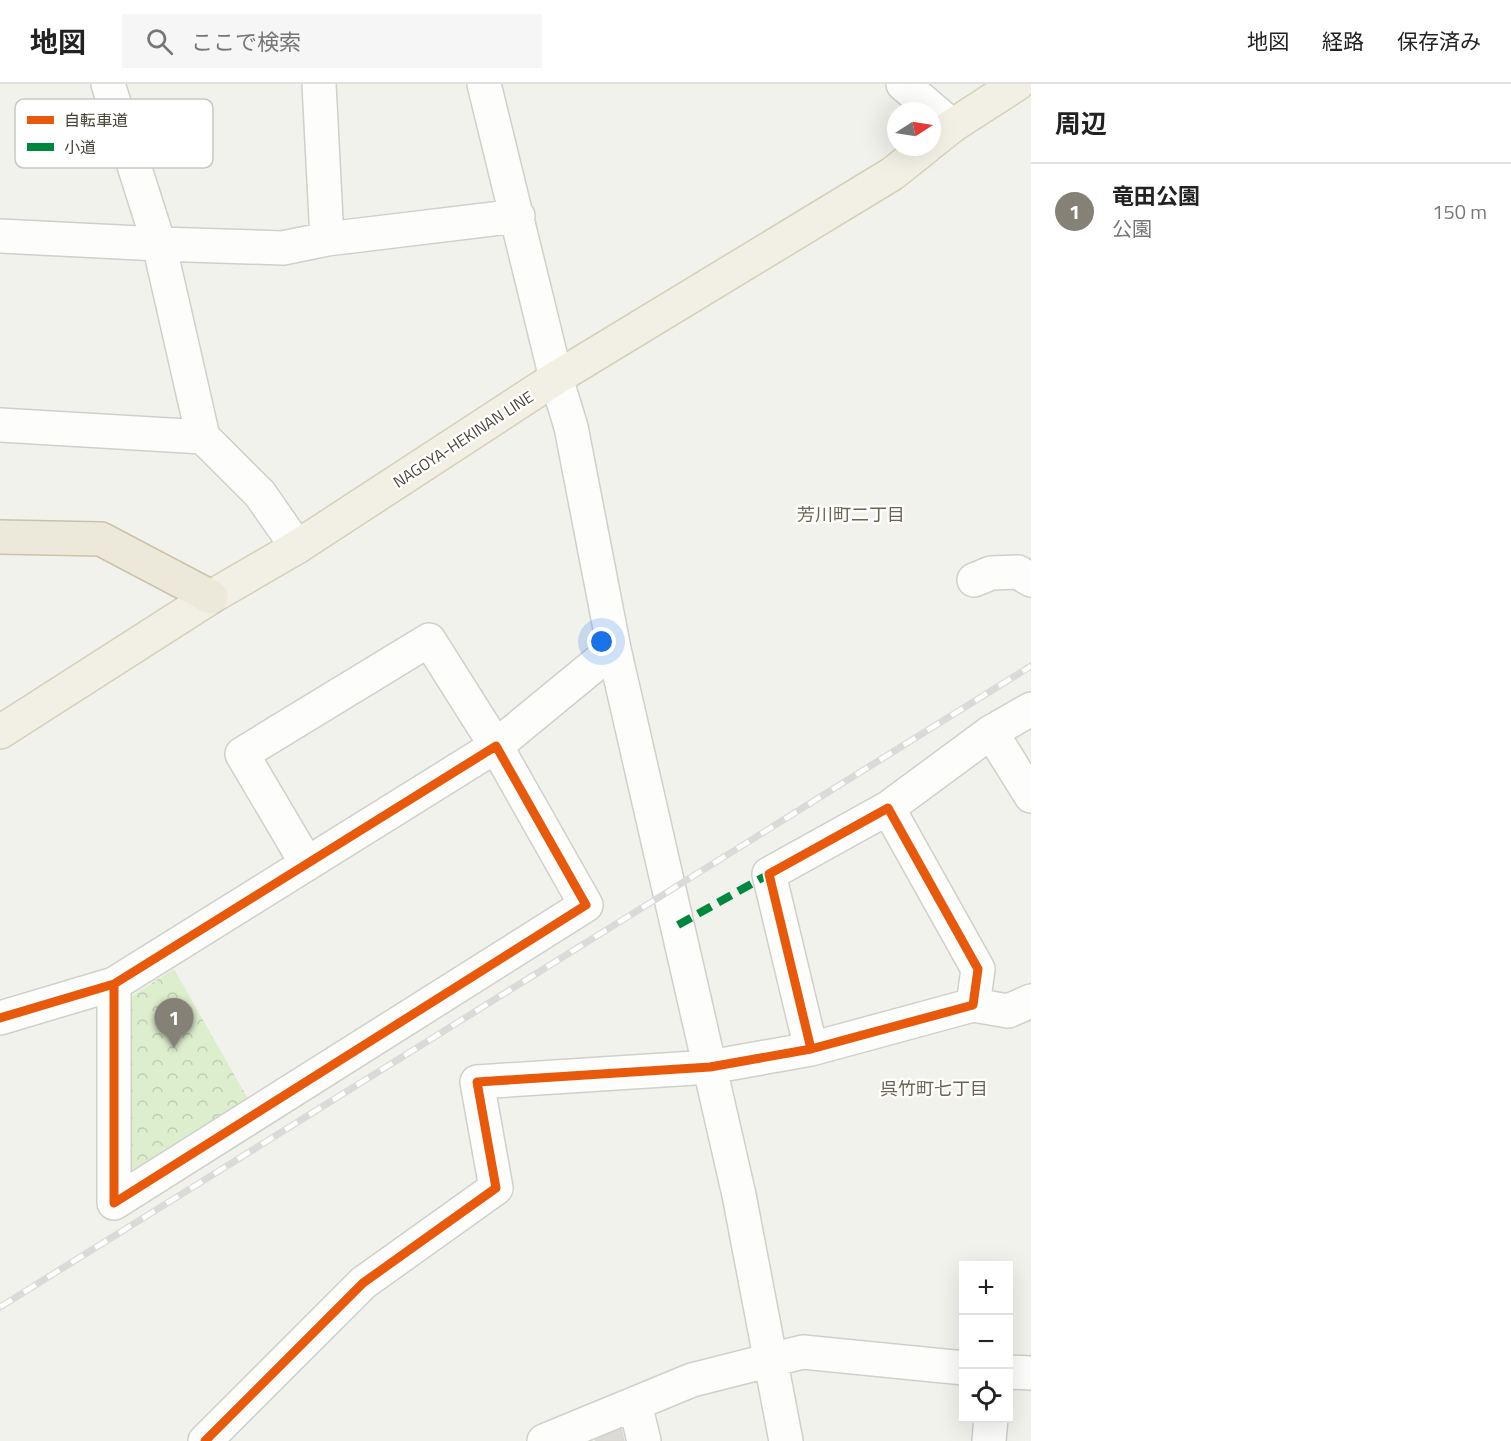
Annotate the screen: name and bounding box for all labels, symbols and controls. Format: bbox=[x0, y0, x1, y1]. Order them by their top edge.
search box bbox=[122, 14, 542, 68]
text: 地図 bbox=[30, 20, 86, 63]
icon: search bbox=[143, 25, 176, 58]
text: ここで検索 bbox=[191, 25, 301, 59]
text: 地図 bbox=[1247, 25, 1289, 57]
text: 経路 bbox=[1322, 25, 1364, 57]
text: 保存済み bbox=[1397, 25, 1481, 57]
legend bbox=[15, 99, 213, 168]
north arrow bbox=[887, 102, 941, 156]
text: 周辺 bbox=[1055, 104, 1107, 143]
text: 自転車道 bbox=[64, 108, 128, 132]
text: 小道 bbox=[64, 135, 96, 159]
text: 竜田公園 bbox=[1112, 179, 1200, 213]
text: 1 bbox=[1069, 196, 1080, 227]
text: 150 m bbox=[1432, 196, 1487, 227]
text: 公園 bbox=[1112, 213, 1152, 244]
street label: NAGOYA-HEKINAN LINE bbox=[388, 384, 538, 493]
district label: 芳川町二丁目 bbox=[797, 501, 905, 528]
your location bbox=[587, 627, 616, 656]
pin: 1 bbox=[154, 998, 194, 1048]
district label: 呉竹町七丁目 bbox=[880, 1075, 988, 1102]
map controls bbox=[959, 1261, 1013, 1423]
button: + bbox=[959, 1261, 1013, 1315]
button: − bbox=[959, 1315, 1013, 1369]
button: locate bbox=[959, 1369, 1013, 1423]

